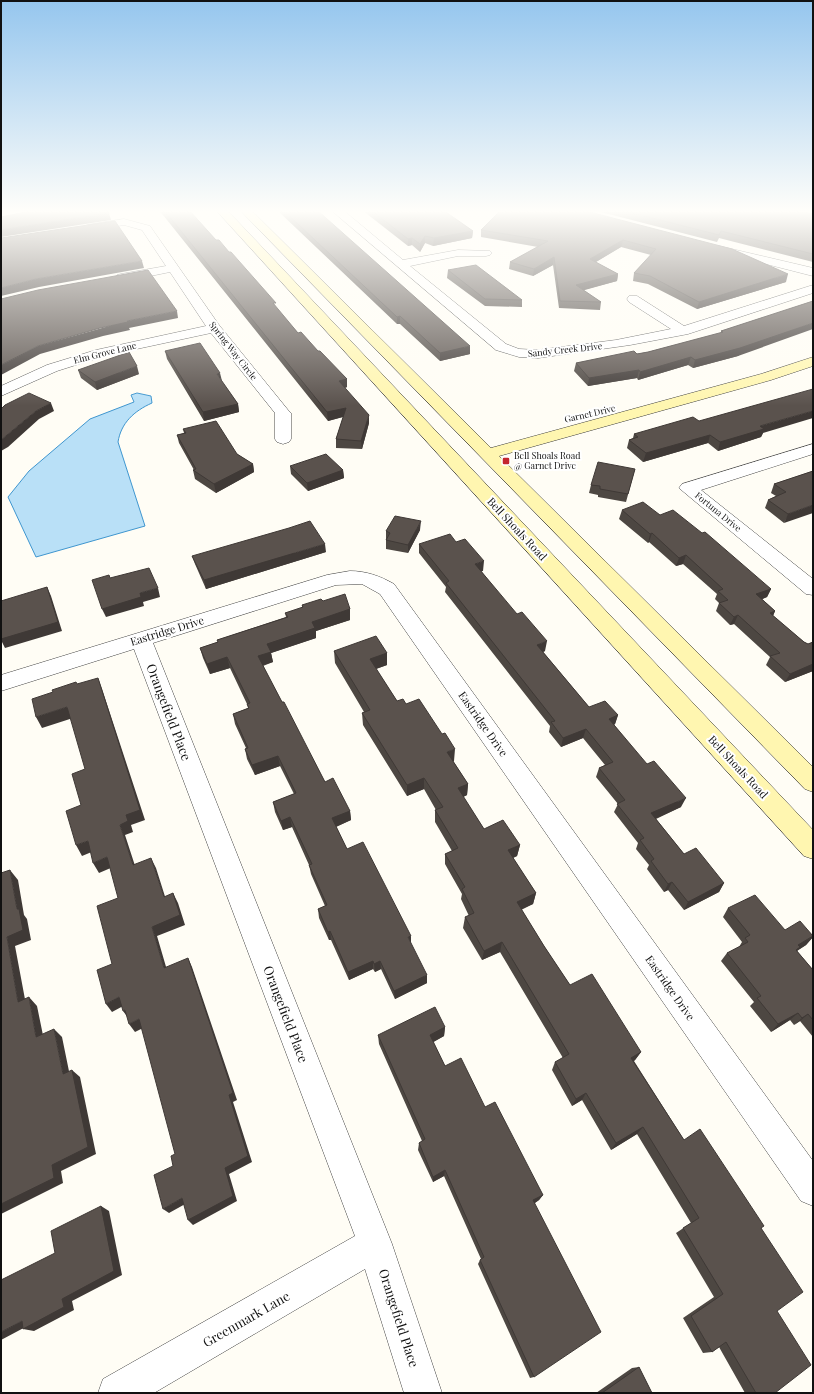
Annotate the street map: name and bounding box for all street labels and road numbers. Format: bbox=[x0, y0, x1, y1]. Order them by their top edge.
street label: Spring Way Circle bbox=[207, 319, 261, 383]
street label: Elm Grove Lane bbox=[72, 338, 138, 366]
street label: Sandy Creek Drive bbox=[527, 339, 603, 359]
street label: Garnet Drive bbox=[563, 401, 617, 425]
street label: Fortuna Drive bbox=[693, 489, 745, 534]
street label: Bell Shoals Road bbox=[484, 494, 551, 564]
street label: Eastridge Drive bbox=[128, 612, 206, 649]
street label: Orangefield Place bbox=[143, 661, 196, 763]
street label: Eastridge Drive bbox=[455, 688, 512, 760]
street label: Bell Shoals Road bbox=[705, 732, 772, 802]
street label: Eastridge Drive bbox=[642, 952, 699, 1024]
street label: Orangefield Place bbox=[260, 963, 313, 1065]
street label: Orangefield Place bbox=[376, 1266, 424, 1370]
street label: Greenmark Lane bbox=[199, 1287, 293, 1350]

